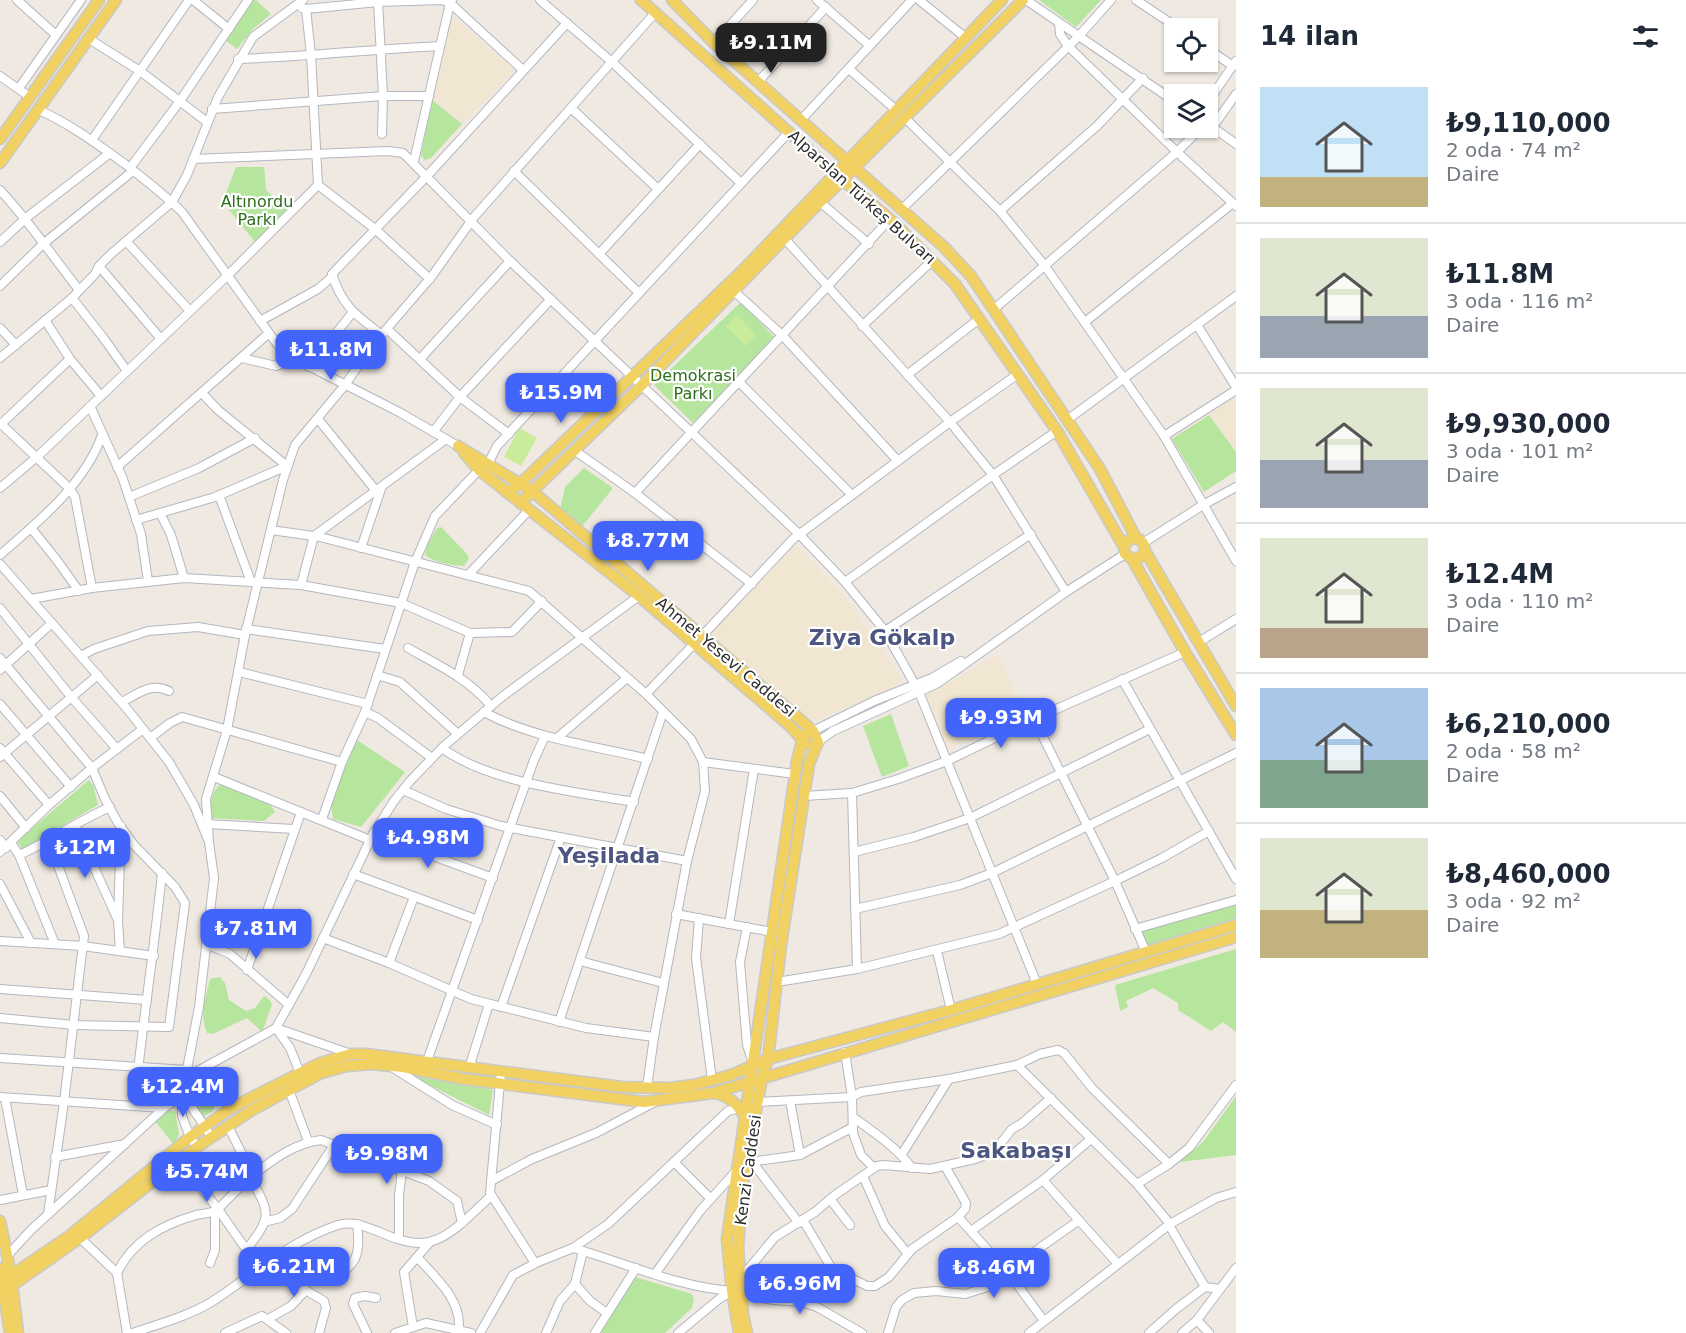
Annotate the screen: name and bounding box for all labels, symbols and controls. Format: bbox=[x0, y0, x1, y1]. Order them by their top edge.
map controls bbox=[1164, 18, 1218, 138]
button: locate bbox=[1164, 18, 1218, 72]
icon: filters bbox=[1629, 20, 1662, 53]
text: 14 ilan bbox=[1260, 21, 1359, 51]
pin: ₺9.11M bbox=[722, 23, 820, 74]
text: ₺9.11M bbox=[729, 30, 813, 54]
button: layers bbox=[1164, 84, 1218, 138]
text: ₺9,110,000 bbox=[1446, 108, 1610, 138]
icon: home bbox=[1308, 111, 1380, 183]
street label: Alparslan Türkeş Bulvarı bbox=[784, 126, 940, 268]
text: 2 oda · 74 m² bbox=[1446, 138, 1581, 162]
text: Daire bbox=[1446, 162, 1499, 186]
park label: Altınordu Parkı bbox=[221, 192, 293, 229]
text: ₺11.8M bbox=[1446, 259, 1554, 289]
icon: home bbox=[1308, 262, 1380, 334]
text: 3 oda · 116 m² bbox=[1446, 289, 1593, 313]
text: Daire bbox=[1446, 313, 1499, 337]
pin: ₺11.8M bbox=[282, 330, 380, 381]
text: ₺11.8M bbox=[289, 337, 373, 361]
park label: Demokrasi Parkı bbox=[650, 366, 736, 403]
pin: ₺15.9M bbox=[512, 373, 610, 424]
text: ₺15.9M bbox=[519, 380, 603, 404]
text: ₺9,930,000 bbox=[1446, 409, 1610, 439]
icon: home bbox=[1308, 412, 1380, 484]
text: 3 oda · 101 m² bbox=[1446, 439, 1593, 463]
text: Daire bbox=[1446, 463, 1499, 487]
pin: ₺8.77M bbox=[599, 521, 697, 572]
text: ₺8.77M bbox=[606, 528, 690, 552]
text: ₺12.4M bbox=[1446, 559, 1554, 589]
icon: home bbox=[1308, 562, 1380, 634]
text: 3 oda · 110 m² bbox=[1446, 589, 1593, 613]
street label: Ahmet Yesevi Caddesi bbox=[652, 593, 800, 721]
text: Daire bbox=[1446, 613, 1499, 637]
district label: Ziya Gökalp bbox=[809, 625, 955, 650]
pin: ₺9.93M bbox=[952, 698, 1050, 749]
text: ₺9.93M bbox=[959, 705, 1043, 729]
text: ₺6,210,000 bbox=[1446, 709, 1610, 739]
icon: home bbox=[1308, 712, 1380, 784]
text: 2 oda · 58 m² bbox=[1446, 739, 1581, 763]
text: Daire bbox=[1446, 763, 1499, 787]
pin: ₺4.98M bbox=[379, 818, 477, 869]
text: ₺4.98M bbox=[386, 825, 470, 849]
pin: ₺12M bbox=[49, 828, 121, 879]
text: ₺12M bbox=[54, 835, 116, 859]
district label: Yeşilada bbox=[557, 843, 660, 868]
text: ₺8,460,000 bbox=[1446, 859, 1610, 889]
icon: home bbox=[1308, 862, 1380, 934]
text: 3 oda · 92 m² bbox=[1446, 889, 1581, 913]
pin: ₺7.81M bbox=[207, 909, 305, 960]
text: Daire bbox=[1446, 913, 1499, 937]
text: ₺7.81M bbox=[214, 916, 298, 940]
pin: ₺12.4M bbox=[134, 1067, 232, 1118]
text: ₺12.4M bbox=[141, 1074, 225, 1098]
street label: Kenzi Caddesi bbox=[731, 1113, 765, 1227]
pin: ₺9.98M bbox=[338, 1134, 436, 1185]
district label: Sakabaşı bbox=[960, 1138, 1072, 1163]
text: ₺9.98M bbox=[345, 1141, 429, 1165]
pin: ₺5.74M bbox=[158, 1152, 256, 1203]
text: ₺5.74M bbox=[165, 1159, 249, 1183]
pin: ₺6.21M bbox=[245, 1247, 343, 1298]
pin: ₺8.46M bbox=[945, 1248, 1043, 1299]
text: ₺6.21M bbox=[252, 1254, 336, 1278]
text: ₺8.46M bbox=[952, 1255, 1036, 1279]
pin: ₺6.96M bbox=[751, 1264, 849, 1315]
text: ₺6.96M bbox=[758, 1271, 842, 1295]

